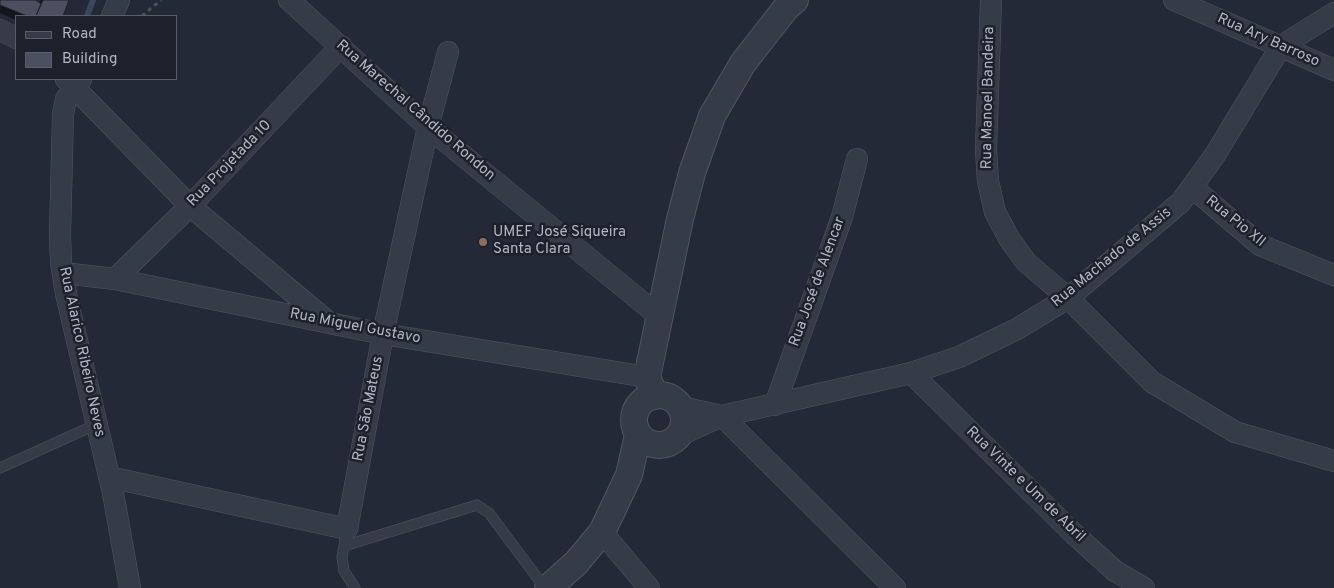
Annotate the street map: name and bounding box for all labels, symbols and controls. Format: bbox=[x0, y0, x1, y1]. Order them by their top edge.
street label: Rua Ary Barroso bbox=[1214, 10, 1322, 72]
legend bbox=[15, 15, 178, 80]
text: Road bbox=[62, 25, 97, 44]
street label: Rua Manoel Bandeira bbox=[979, 27, 999, 169]
street label: Rua Marechal Cândido Rondon bbox=[332, 37, 498, 185]
text: Building bbox=[62, 50, 117, 69]
street label: Rua Projetada 10 bbox=[184, 117, 276, 211]
street label: Rua Pio XII bbox=[1201, 192, 1269, 252]
street label: Rua Machado de Assis bbox=[1048, 204, 1176, 312]
street label: Rua José de Alencar bbox=[786, 215, 850, 349]
place label: UMEF José Siqueira Santa Clara bbox=[493, 224, 626, 259]
marker: UMEF José Siqueira Santa Clara bbox=[477, 236, 489, 248]
street label: Rua Alarico Ribeiro Neves bbox=[54, 265, 108, 439]
street label: Rua Miguel Gustavo bbox=[288, 305, 422, 349]
street label: Rua São Mateus bbox=[350, 355, 388, 463]
street label: Rua Vinte e Um de Abril bbox=[962, 423, 1088, 547]

